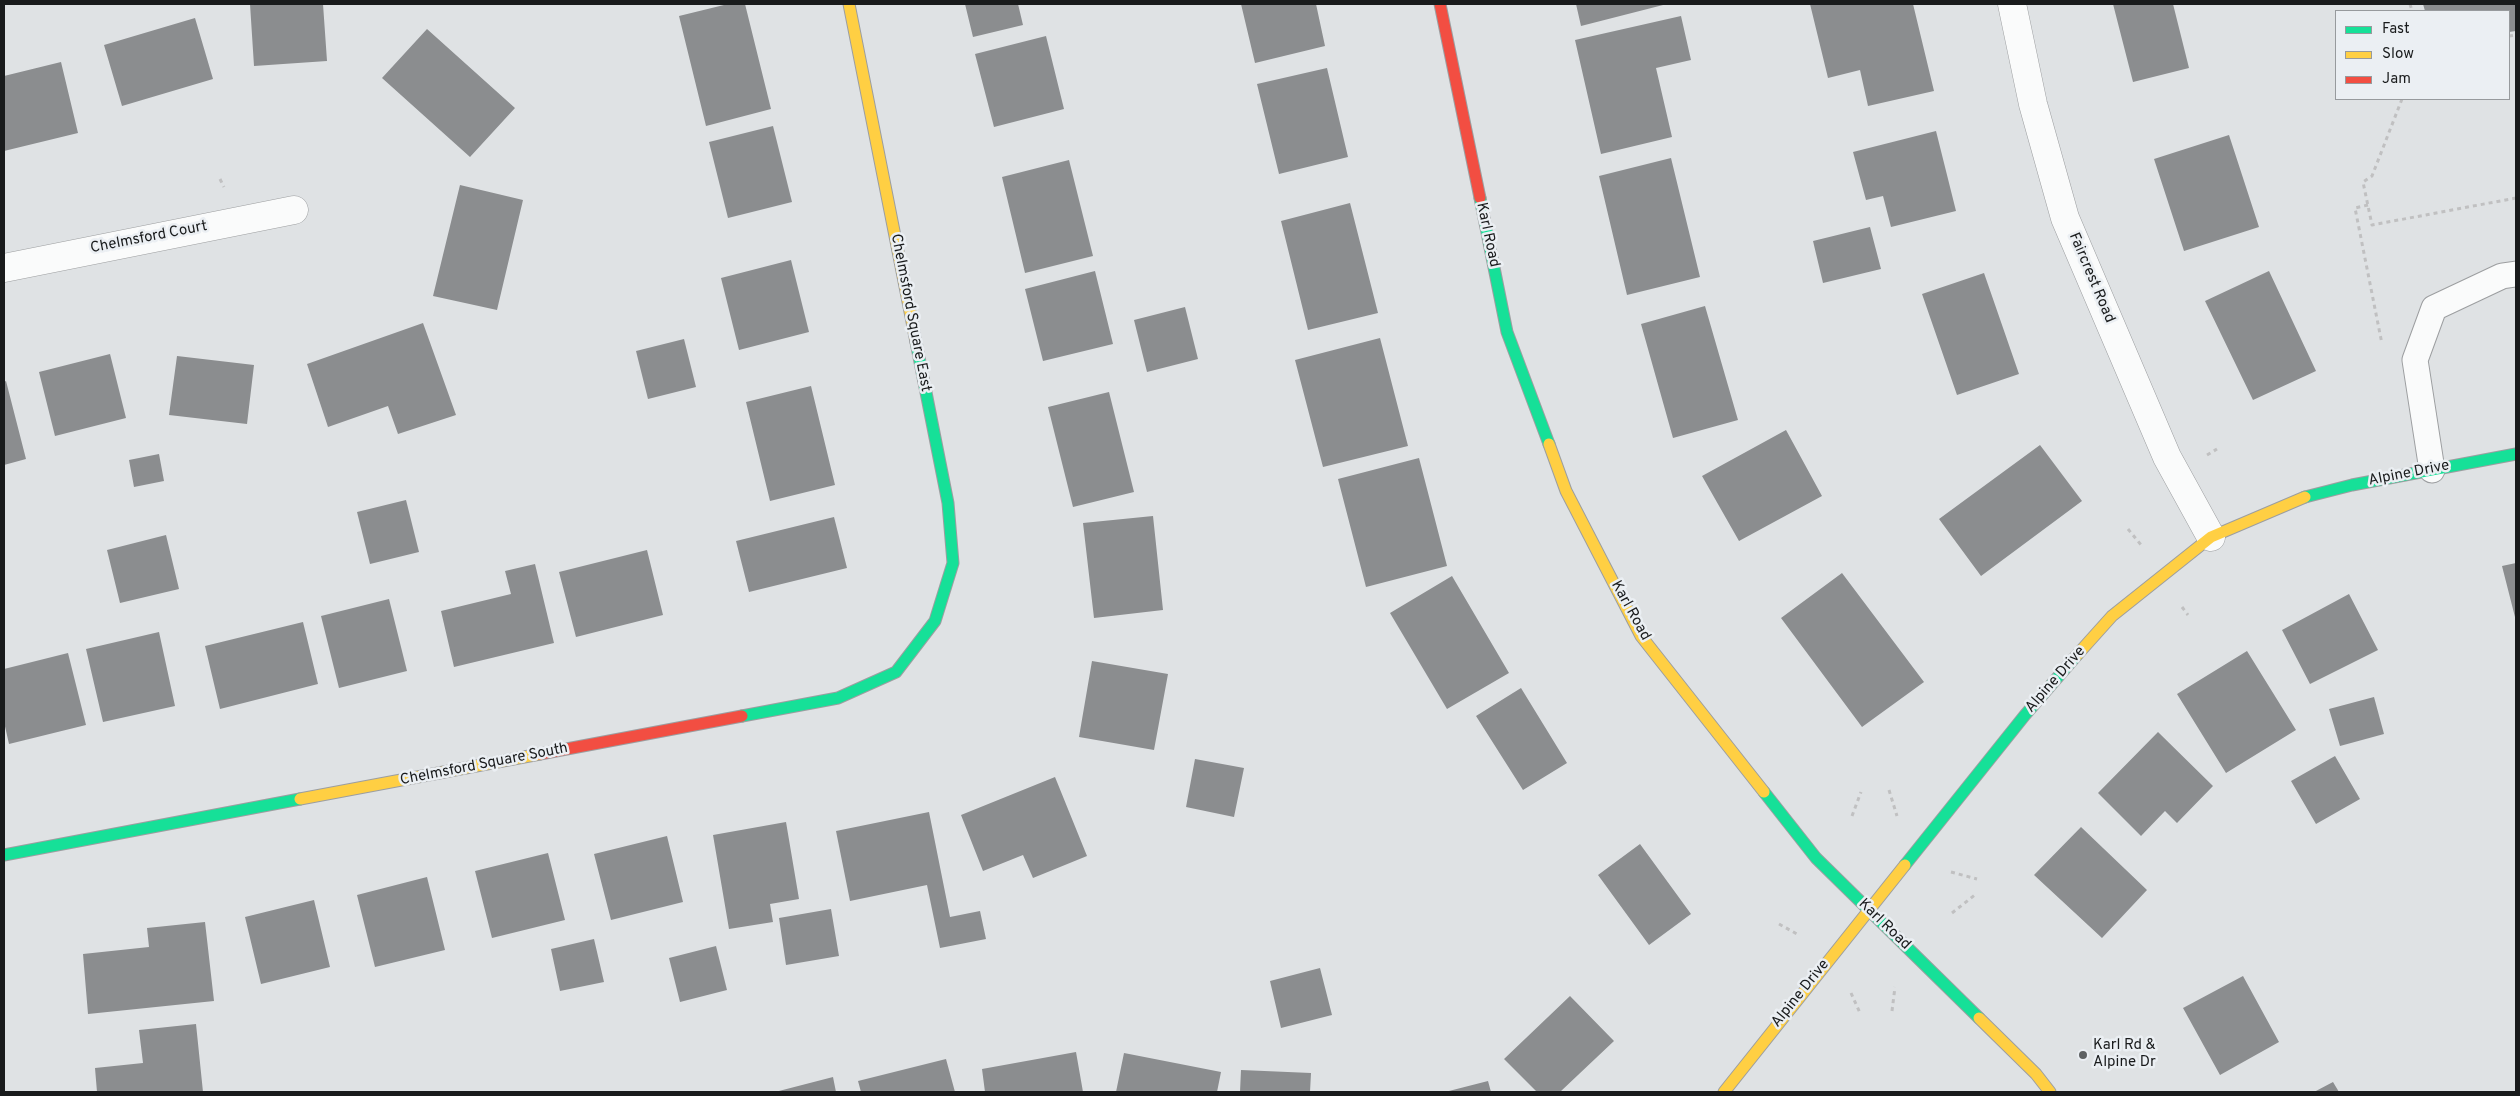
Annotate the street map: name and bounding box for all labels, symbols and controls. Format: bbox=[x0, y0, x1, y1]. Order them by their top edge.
legend bbox=[2335, 10, 2510, 100]
text: Fast bbox=[2382, 20, 2410, 39]
text: Slow bbox=[2382, 45, 2414, 64]
text: Jam bbox=[2382, 70, 2411, 89]
street label: Karl Road bbox=[1471, 201, 1503, 269]
street label: Chelmsford Court bbox=[89, 218, 209, 258]
street label: Faircrest Road bbox=[2064, 230, 2118, 326]
street label: Chelmsford Square East bbox=[886, 232, 934, 394]
street label: Alpine Drive bbox=[2367, 457, 2451, 491]
street label: Karl Road bbox=[1606, 578, 1654, 644]
street label: Alpine Drive bbox=[2022, 643, 2090, 717]
street label: Chelmsford Square South bbox=[399, 740, 569, 790]
street label: Karl Road bbox=[1854, 896, 1914, 954]
street label: Alpine Drive bbox=[1768, 956, 1834, 1032]
place label: Karl Rd & Alpine Dr bbox=[2093, 1037, 2156, 1072]
marker: Karl Rd & Alpine Dr bbox=[2077, 1049, 2089, 1061]

